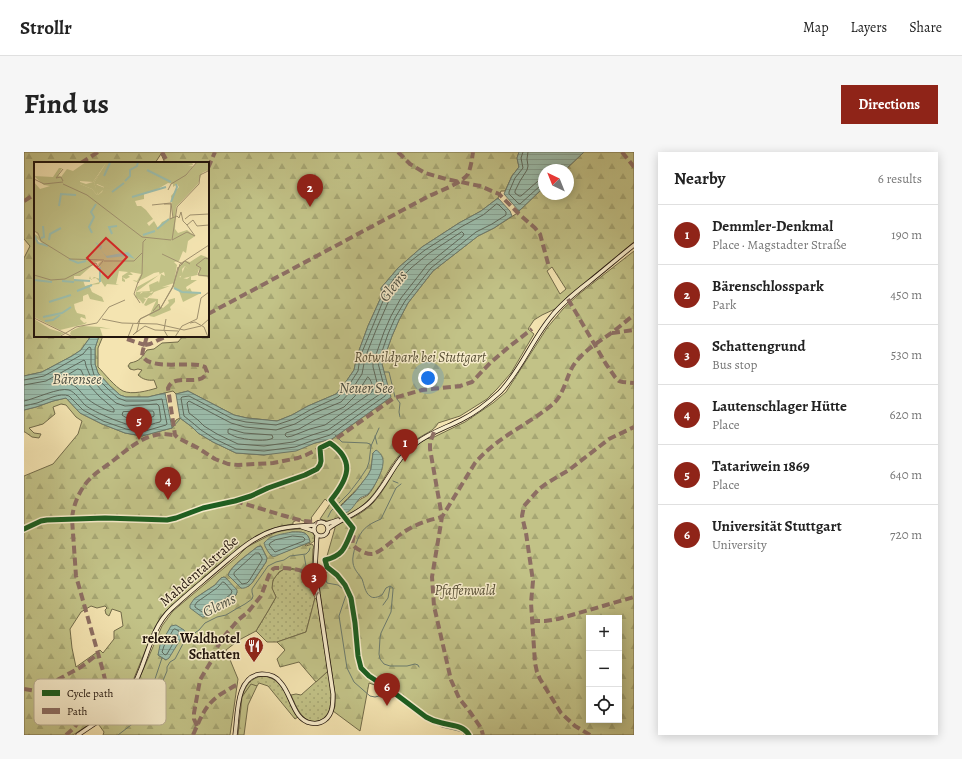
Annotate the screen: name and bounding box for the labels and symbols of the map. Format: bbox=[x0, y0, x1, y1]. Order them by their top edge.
inset map bbox=[34, 162, 209, 337]
north arrow bbox=[538, 164, 574, 200]
pin: 2 bbox=[297, 174, 323, 207]
water label: Glems bbox=[374, 266, 412, 306]
park label: Rotwildpark bei Stuttgart bbox=[354, 348, 487, 367]
your location bbox=[418, 368, 438, 388]
water label: Bärensee bbox=[52, 369, 102, 389]
water label: Neuer See bbox=[339, 378, 394, 398]
pin: 5 bbox=[126, 407, 152, 440]
pin: 1 bbox=[392, 429, 418, 462]
pin: 4 bbox=[155, 467, 181, 500]
street label: Mahdentalstraße bbox=[156, 532, 242, 610]
pin: 3 bbox=[301, 563, 327, 596]
park label: Pfaffenwald bbox=[434, 581, 496, 600]
water label: Glems bbox=[199, 588, 239, 622]
place label: relexa Waldhotel Schatten bbox=[142, 629, 240, 664]
restaurant icon: relexa Waldhotel Schatten bbox=[243, 635, 265, 663]
pin: 6 bbox=[374, 673, 400, 706]
legend bbox=[34, 679, 166, 725]
text: Cycle path bbox=[67, 686, 114, 701]
text: Path bbox=[67, 704, 88, 719]

